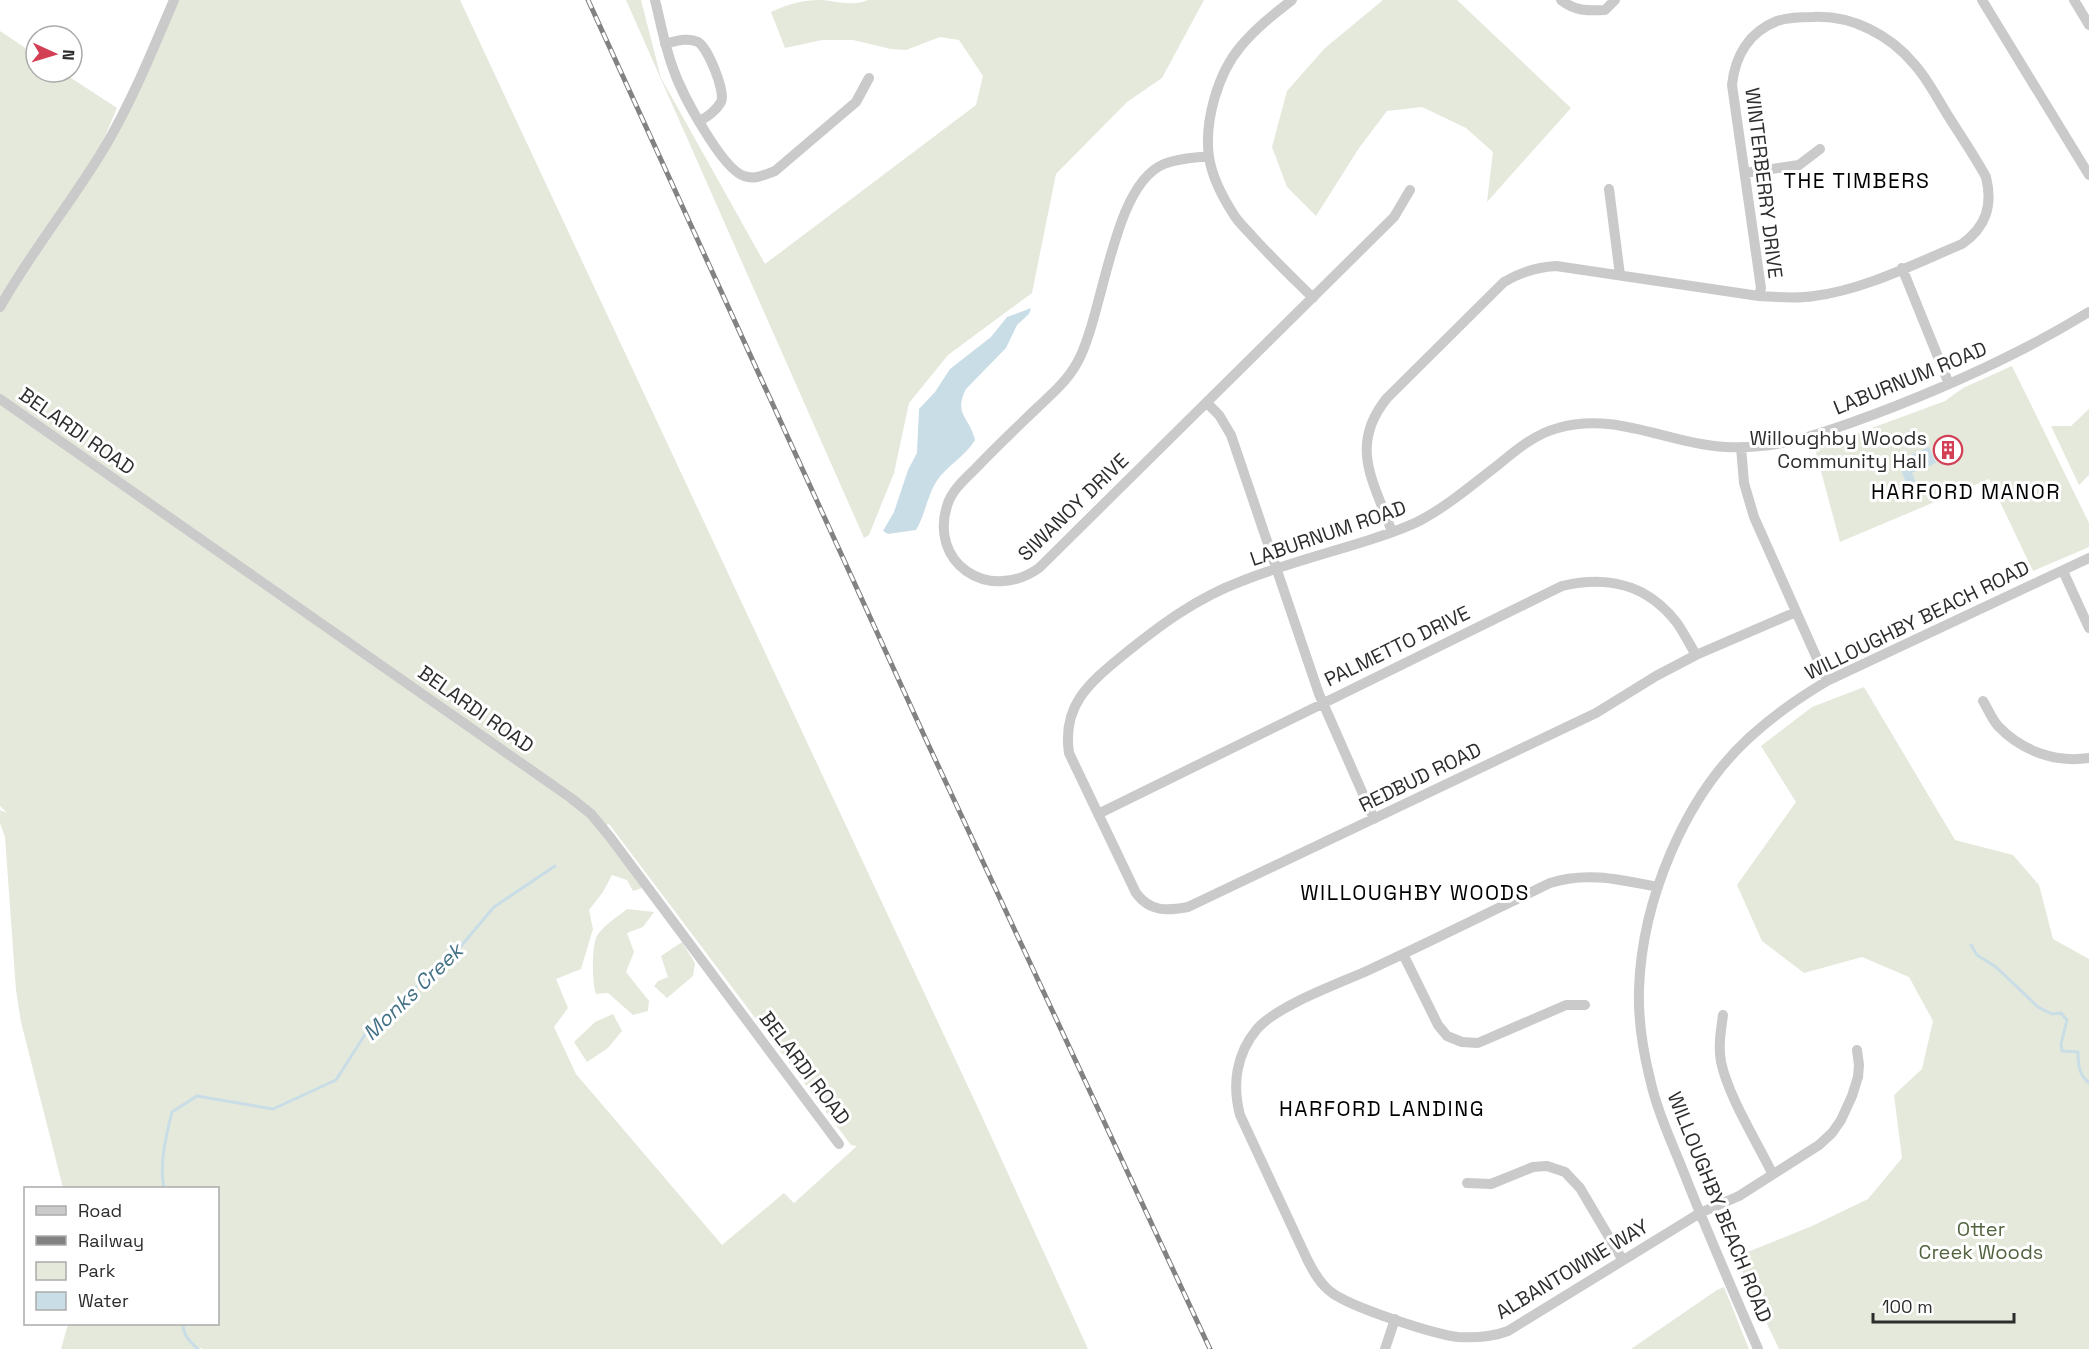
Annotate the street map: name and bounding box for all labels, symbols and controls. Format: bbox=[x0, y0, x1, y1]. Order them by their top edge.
north arrow bbox=[24, 24, 84, 84]
text: N bbox=[58, 49, 79, 61]
street label: WINTERBERRY DRIVE bbox=[1739, 86, 1789, 280]
district label: THE TIMBERS bbox=[1784, 167, 1930, 194]
street label: LABURNUM ROAD bbox=[1829, 335, 1991, 421]
street label: BELARDI ROAD bbox=[14, 381, 140, 481]
place label: Willoughby Woods Community Hall bbox=[1750, 425, 1927, 474]
building icon: Willoughby Woods Community Hall bbox=[1932, 434, 1964, 466]
street label: SIWANOY DRIVE bbox=[1012, 448, 1134, 566]
district label: HARFORD MANOR bbox=[1871, 478, 2061, 505]
street label: LABURNUM ROAD bbox=[1247, 494, 1409, 572]
street label: WILLOUGHBY BEACH ROAD bbox=[1801, 554, 2033, 686]
street label: PALMETTO DRIVE bbox=[1320, 600, 1474, 692]
street label: BELARDI ROAD bbox=[413, 659, 539, 759]
street label: REDBUD ROAD bbox=[1354, 736, 1486, 818]
district label: WILLOUGHBY WOODS bbox=[1300, 879, 1530, 906]
water label: Monks Creek bbox=[357, 935, 470, 1046]
street label: BELARDI ROAD bbox=[754, 1006, 856, 1130]
street label: WILLOUGHBY BEACH ROAD bbox=[1662, 1088, 1778, 1326]
district label: HARFORD LANDING bbox=[1279, 1095, 1485, 1122]
legend bbox=[24, 1187, 219, 1325]
text: Road bbox=[78, 1199, 122, 1222]
street label: ALBANTOWNE WAY bbox=[1491, 1213, 1653, 1325]
park label: Otter Creek Woods bbox=[1919, 1216, 2043, 1265]
text: Railway bbox=[78, 1229, 144, 1252]
text: Park bbox=[78, 1259, 116, 1282]
scale bar bbox=[1873, 1286, 2014, 1324]
text: Water bbox=[78, 1289, 129, 1312]
text: 100 m bbox=[1882, 1295, 1933, 1318]

